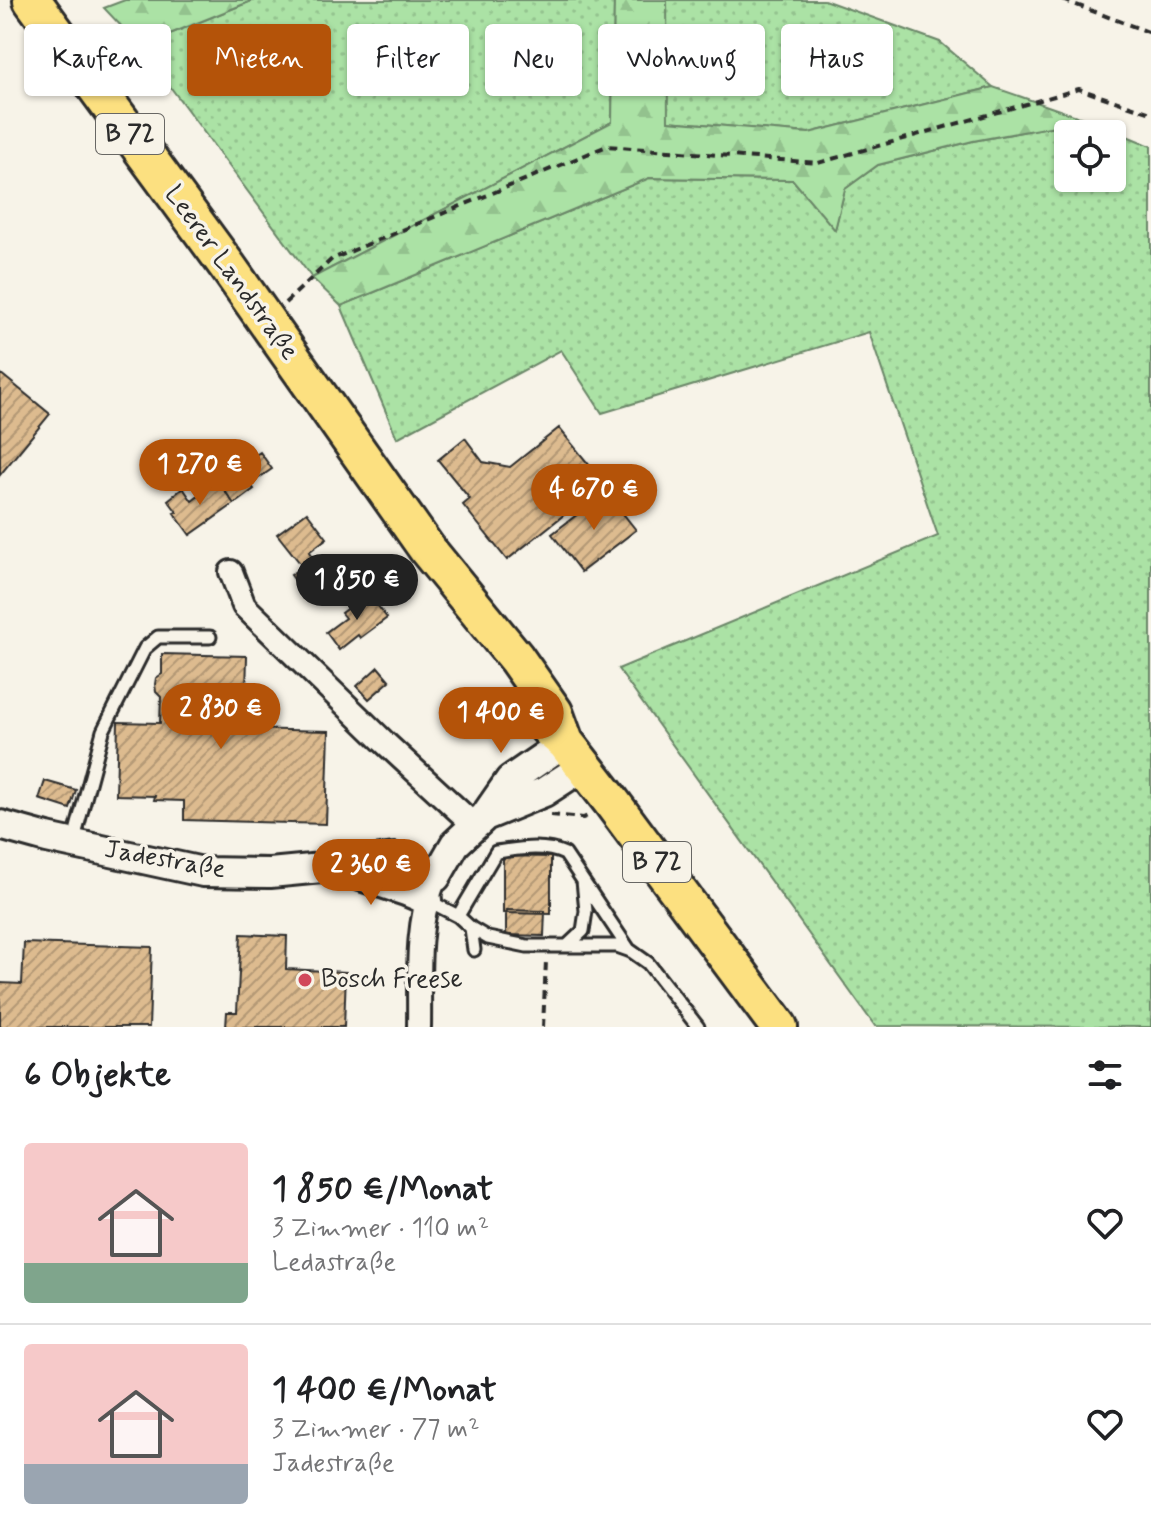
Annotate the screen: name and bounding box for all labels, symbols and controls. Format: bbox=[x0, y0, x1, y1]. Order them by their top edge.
chip: Kaufen bbox=[24, 24, 171, 96]
chip: Mieten bbox=[187, 24, 331, 96]
chip: Filter bbox=[347, 24, 469, 96]
chip: Neu bbox=[485, 24, 582, 96]
chip: Wohnung bbox=[598, 24, 765, 96]
chip: Haus bbox=[781, 24, 893, 96]
road number: B 72 bbox=[96, 114, 164, 154]
map controls bbox=[1054, 120, 1126, 192]
button: locate bbox=[1054, 120, 1126, 192]
street label: Leerer Landstraße bbox=[156, 179, 306, 367]
pin: 1 270 € bbox=[126, 439, 274, 507]
text: 1 270 € bbox=[157, 448, 243, 482]
pin: 4 670 € bbox=[520, 464, 668, 532]
text: 4 670 € bbox=[549, 473, 639, 507]
pin: 1 850 € bbox=[283, 554, 431, 622]
text: 1 850 € bbox=[314, 563, 400, 597]
pin: 2 830 € bbox=[147, 683, 295, 751]
pin: 1 400 € bbox=[427, 687, 575, 755]
text: 2 830 € bbox=[179, 692, 263, 726]
text: 1 400 € bbox=[457, 696, 545, 730]
street label: Jadestraße bbox=[102, 833, 229, 887]
pin: 2 360 € bbox=[297, 839, 445, 907]
road number: B 72 bbox=[623, 842, 691, 882]
text: 2 360 € bbox=[330, 848, 412, 882]
place label: Bosch Freese bbox=[321, 963, 463, 997]
marker: Bosch Freese bbox=[296, 971, 314, 989]
text: 6 Objekte bbox=[24, 1053, 171, 1098]
icon: filters bbox=[1083, 1053, 1127, 1097]
text: 1 850 €/Monat bbox=[272, 1167, 493, 1212]
icon: home bbox=[88, 1175, 184, 1271]
icon: heart bbox=[1083, 1201, 1127, 1245]
text: 3 Zimmer · 110 m² bbox=[272, 1212, 489, 1246]
text: Ledastraße bbox=[272, 1246, 396, 1280]
text: 1 400 €/Monat bbox=[272, 1368, 497, 1413]
icon: home bbox=[88, 1376, 184, 1472]
icon: heart bbox=[1083, 1402, 1127, 1446]
text: 3 Zimmer · 77 m² bbox=[272, 1413, 480, 1447]
text: Jadestraße bbox=[272, 1447, 395, 1481]

